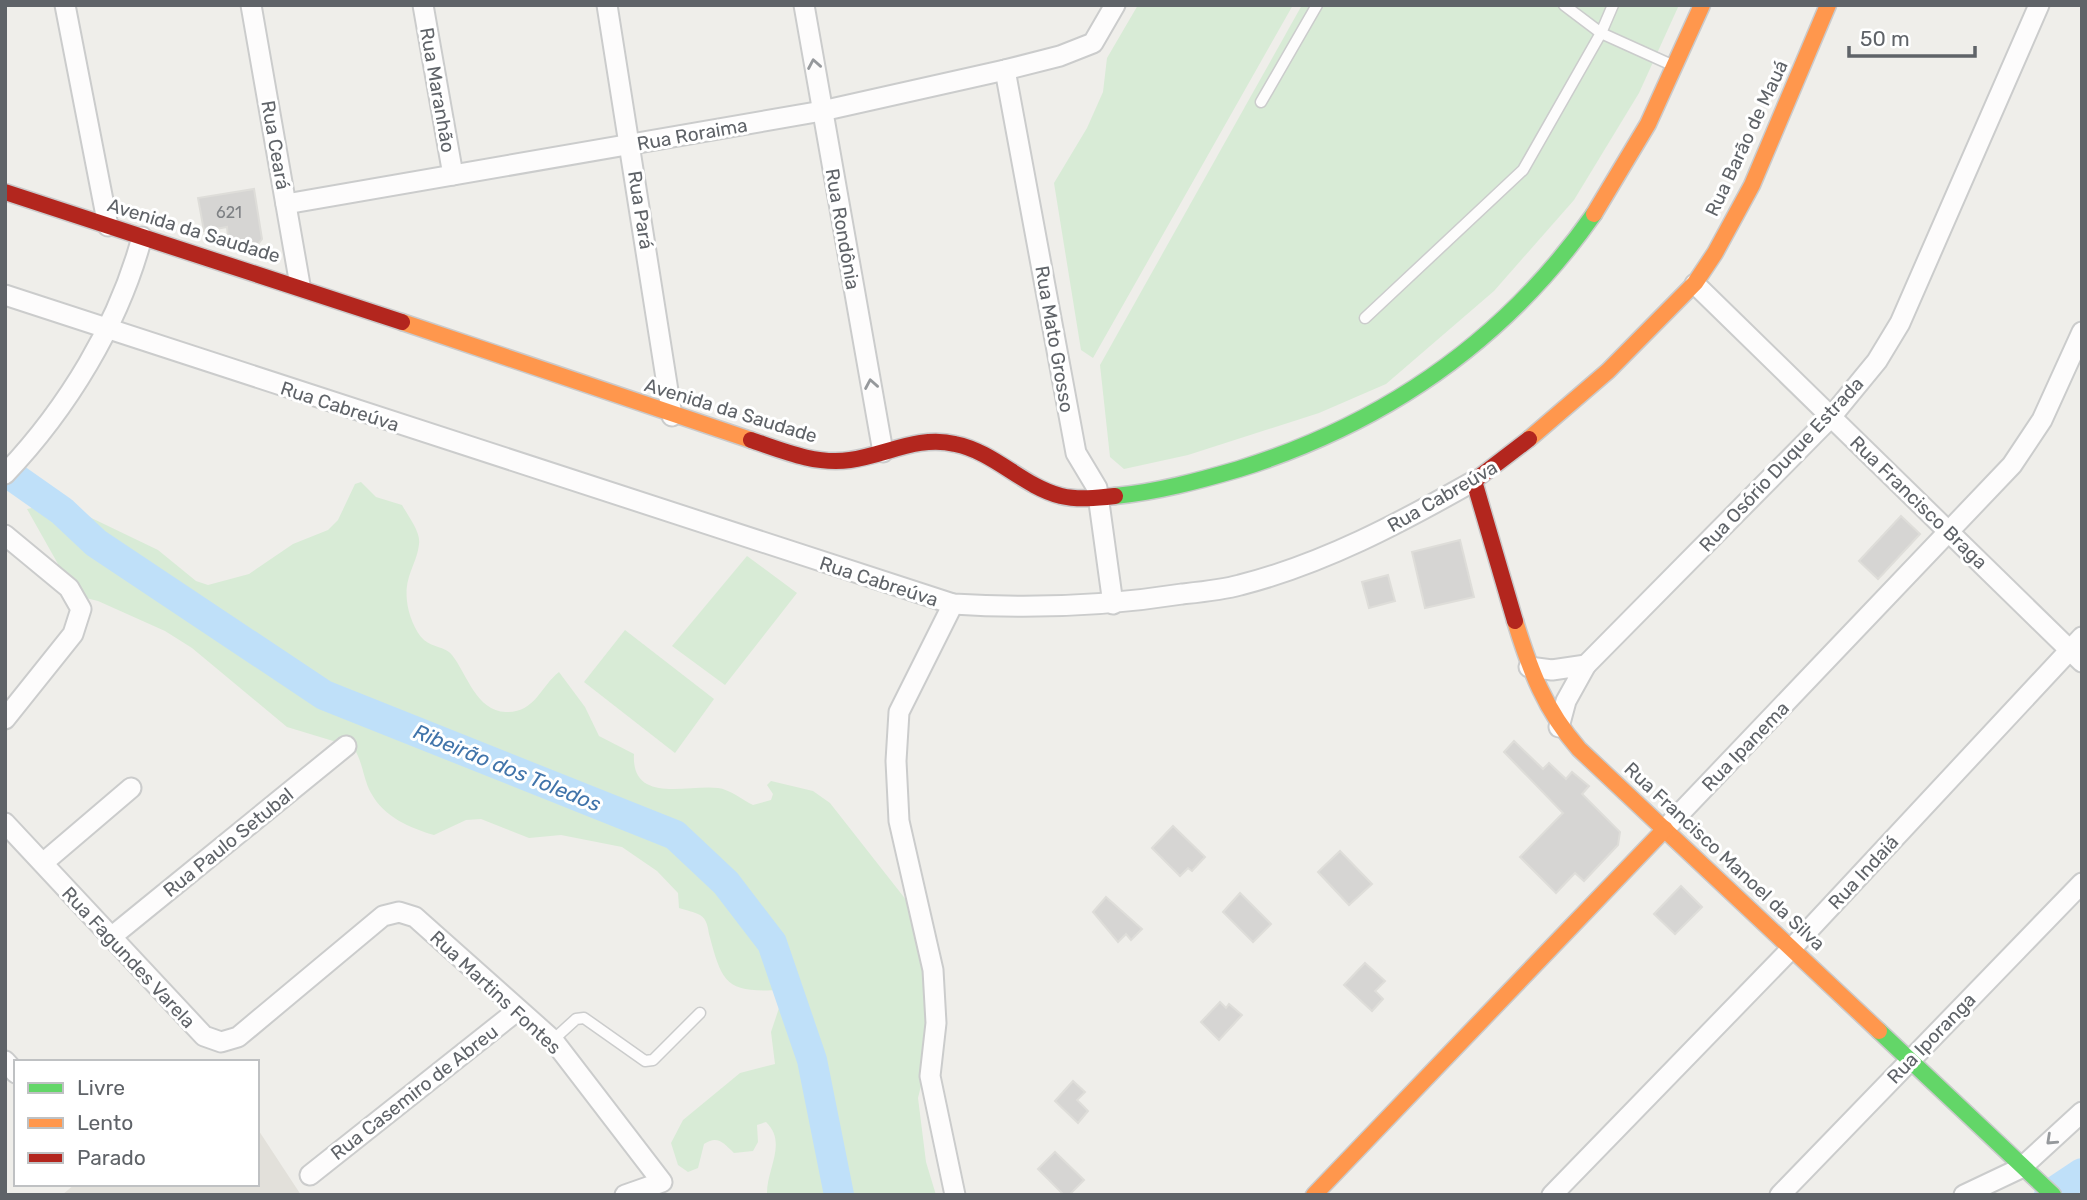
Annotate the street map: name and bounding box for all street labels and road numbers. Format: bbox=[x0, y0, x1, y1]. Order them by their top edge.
street label: Rua Maranhão bbox=[415, 26, 460, 154]
street label: Rua Barão de Mauá bbox=[1700, 57, 1793, 220]
street label: Rua Ceará bbox=[256, 99, 295, 192]
street label: Rua Roraima bbox=[635, 113, 749, 156]
street label: Rua Rondônia bbox=[821, 167, 864, 291]
street label: Rua Pará bbox=[623, 169, 658, 251]
street label: Avenida da Saudade bbox=[105, 193, 283, 268]
street label: Rua Mato Grosso bbox=[1030, 264, 1079, 414]
street label: Rua Osório Duque Estrada bbox=[1694, 372, 1868, 556]
street label: Avenida da Saudade bbox=[642, 373, 820, 448]
street label: Rua Cabreúva bbox=[278, 377, 402, 436]
street label: Rua Francisco Braga bbox=[1845, 431, 1992, 574]
street label: Rua Cabreúva bbox=[1383, 456, 1501, 537]
street label: Rua Cabreúva bbox=[817, 552, 941, 611]
street label: Rua Ipanema bbox=[1697, 697, 1794, 796]
street label: Rua Francisco Manoel da Silva bbox=[1620, 757, 1830, 955]
street label: Rua Paulo Setubal bbox=[159, 783, 298, 902]
street label: Rua Indaiá bbox=[1823, 831, 1903, 914]
street label: Rua Fagundes Varela bbox=[57, 882, 200, 1033]
street label: Rua Martins Fontes bbox=[425, 926, 566, 1059]
street label: Rua Iporanga bbox=[1882, 988, 1980, 1089]
street label: Rua Casemiro de Abreu bbox=[326, 1020, 502, 1165]

